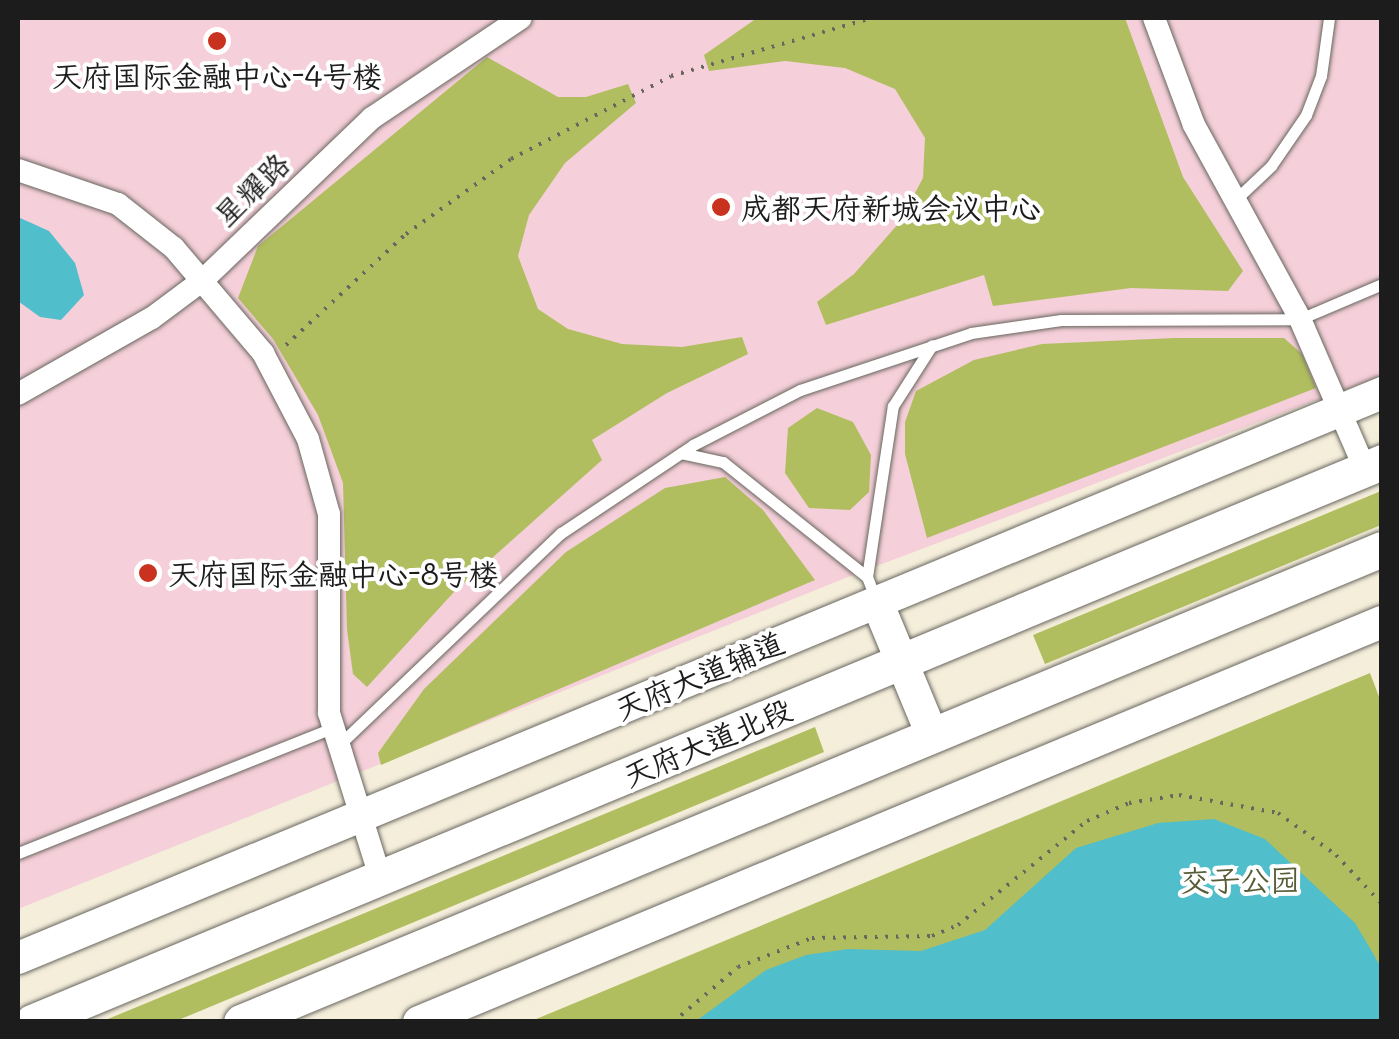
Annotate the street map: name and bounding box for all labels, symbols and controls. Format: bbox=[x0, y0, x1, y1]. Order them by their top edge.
marker: 天府国际金融中心-4号楼 bbox=[206, 30, 228, 52]
place label: 天府国际金融中心-4号楼 bbox=[52, 57, 382, 93]
street label: 星耀路 bbox=[206, 145, 296, 233]
place label: 成都天府新城会议中心 bbox=[741, 189, 1041, 225]
marker: 成都天府新城会议中心 bbox=[710, 196, 732, 218]
place label: 天府国际金融中心-8号楼 bbox=[168, 555, 499, 591]
marker: 天府国际金融中心-8号楼 bbox=[137, 562, 159, 584]
street label: 天府大道辅道 bbox=[609, 623, 789, 727]
street label: 天府大道北段 bbox=[617, 690, 797, 794]
park label: 交子公园 bbox=[1180, 861, 1300, 897]

